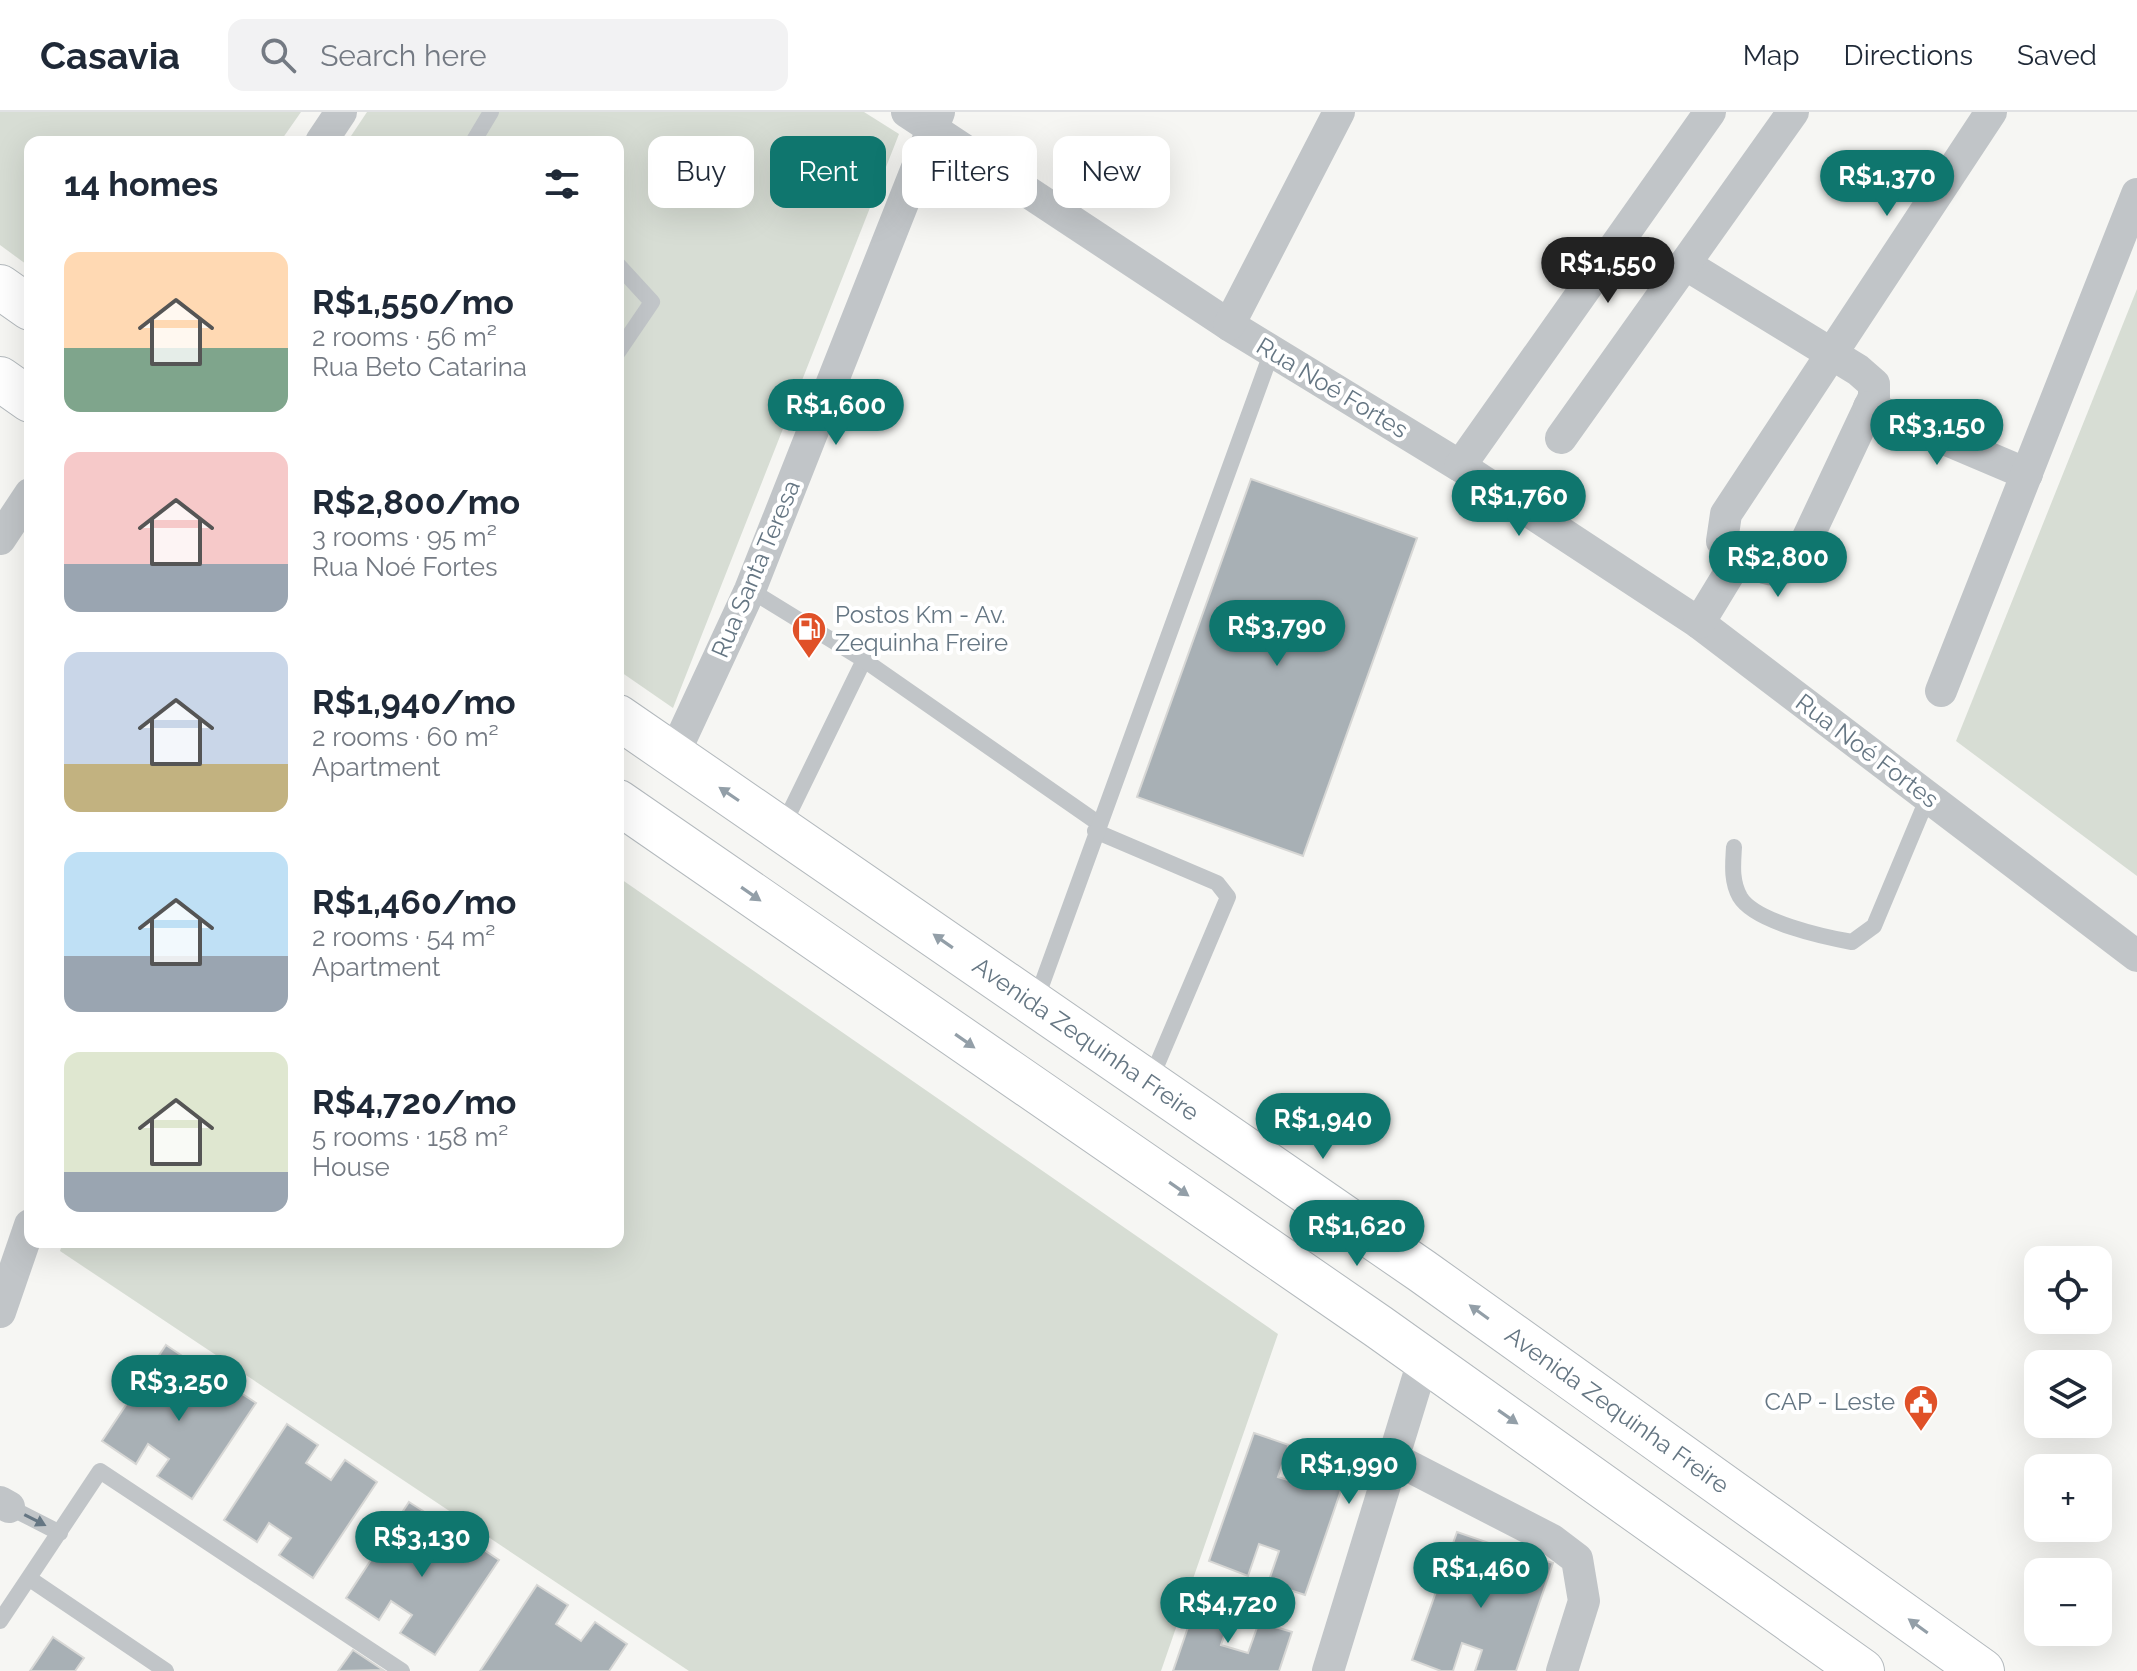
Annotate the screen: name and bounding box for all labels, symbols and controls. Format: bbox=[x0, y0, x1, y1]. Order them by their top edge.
search box bbox=[228, 19, 788, 91]
text: Casavia bbox=[40, 33, 180, 78]
icon: search bbox=[256, 33, 300, 77]
text: Search here bbox=[320, 38, 487, 73]
text: Map bbox=[1743, 39, 1800, 72]
text: Directions bbox=[1844, 39, 1973, 72]
text: Saved bbox=[2017, 39, 2097, 72]
chip: Buy bbox=[648, 136, 754, 208]
chip: Rent bbox=[770, 136, 886, 208]
chip: Filters bbox=[902, 136, 1037, 208]
chip: New bbox=[1053, 136, 1170, 208]
pin: R$1,370 bbox=[1813, 150, 1961, 218]
text: R$1,370 bbox=[1838, 161, 1936, 191]
icon: filters bbox=[540, 162, 584, 206]
text: 14 homes bbox=[64, 164, 218, 204]
pin: R$1,550 bbox=[1534, 237, 1682, 305]
text: R$1,550 bbox=[1559, 248, 1657, 278]
text: R$1,550/mo bbox=[312, 282, 514, 322]
icon: home bbox=[128, 284, 224, 380]
text: 2 rooms · 56 m² bbox=[312, 322, 497, 352]
street label: Rua Noé Fortes bbox=[1251, 331, 1413, 444]
text: Rua Beto Catarina bbox=[312, 352, 527, 382]
pin: R$1,600 bbox=[762, 379, 910, 447]
text: R$1,600 bbox=[786, 390, 886, 420]
pin: R$3,150 bbox=[1863, 399, 2011, 467]
text: R$3,150 bbox=[1888, 410, 1986, 440]
pin: R$1,760 bbox=[1445, 470, 1593, 538]
street label: Rua Santa Teresa bbox=[705, 476, 806, 662]
text: R$1,760 bbox=[1470, 481, 1568, 511]
text: R$2,800/mo bbox=[312, 482, 520, 522]
icon: home bbox=[128, 484, 224, 580]
text: 3 rooms · 95 m² bbox=[312, 522, 497, 552]
pin: R$2,800 bbox=[1704, 531, 1852, 599]
text: R$2,800 bbox=[1727, 542, 1829, 572]
text: Rua Noé Fortes bbox=[312, 552, 498, 582]
place label: Postos Km - Av. Zequinha Freire bbox=[835, 600, 1008, 657]
pin: R$3,790 bbox=[1203, 600, 1351, 668]
fuel station icon: Postos Km - Av. Zequinha Freire bbox=[790, 610, 828, 660]
text: R$3,790 bbox=[1227, 611, 1327, 641]
text: R$1,940/mo bbox=[312, 682, 516, 722]
icon: home bbox=[128, 684, 224, 780]
street label: Rua Noé Fortes bbox=[1790, 687, 1944, 814]
text: 2 rooms · 60 m² bbox=[312, 722, 499, 752]
text: Apartment bbox=[312, 752, 441, 782]
one-way arrow bbox=[718, 787, 739, 802]
text: R$1,460/mo bbox=[312, 882, 516, 922]
icon: home bbox=[128, 884, 224, 980]
one-way arrow bbox=[741, 886, 762, 901]
text: 2 rooms · 54 m² bbox=[312, 922, 495, 952]
one-way arrow bbox=[932, 934, 953, 949]
street label: Avenida Zequinha Freire bbox=[967, 951, 1205, 1127]
text: Apartment bbox=[312, 952, 441, 982]
one-way arrow bbox=[955, 1033, 976, 1048]
text: R$4,720/mo bbox=[312, 1082, 516, 1122]
icon: home bbox=[128, 1084, 224, 1180]
pin: R$1,940 bbox=[1249, 1093, 1397, 1161]
text: R$1,940 bbox=[1274, 1104, 1372, 1134]
text: 5 rooms · 158 m² bbox=[312, 1122, 508, 1152]
text: House bbox=[312, 1152, 390, 1182]
one-way arrow bbox=[1169, 1181, 1190, 1196]
pin: R$1,620 bbox=[1283, 1200, 1431, 1268]
text: R$1,620 bbox=[1307, 1211, 1407, 1241]
map controls bbox=[2024, 1246, 2112, 1646]
button: locate bbox=[2024, 1246, 2112, 1334]
one-way arrow bbox=[1469, 1305, 1490, 1320]
street label: Avenida Zequinha Freire bbox=[1500, 1320, 1735, 1500]
button: layers bbox=[2024, 1350, 2112, 1438]
pin: R$3,250 bbox=[105, 1355, 253, 1423]
text: R$3,250 bbox=[129, 1366, 229, 1396]
public building icon: CAP - Leste bbox=[1902, 1383, 1940, 1433]
place label: CAP - Leste bbox=[1765, 1387, 1895, 1416]
one-way arrow bbox=[1497, 1409, 1518, 1424]
pin: R$1,990 bbox=[1275, 1438, 1423, 1506]
text: R$1,990 bbox=[1299, 1449, 1399, 1479]
button: + bbox=[2024, 1454, 2112, 1542]
pin: R$3,130 bbox=[348, 1511, 496, 1579]
one-way arrow bbox=[23, 1513, 46, 1527]
text: R$3,130 bbox=[373, 1522, 471, 1552]
pin: R$1,460 bbox=[1407, 1542, 1555, 1610]
text: R$1,460 bbox=[1431, 1553, 1531, 1583]
button: − bbox=[2024, 1558, 2112, 1646]
pin: R$4,720 bbox=[1154, 1577, 1302, 1645]
text: R$4,720 bbox=[1178, 1588, 1278, 1618]
one-way arrow bbox=[1908, 1619, 1929, 1634]

